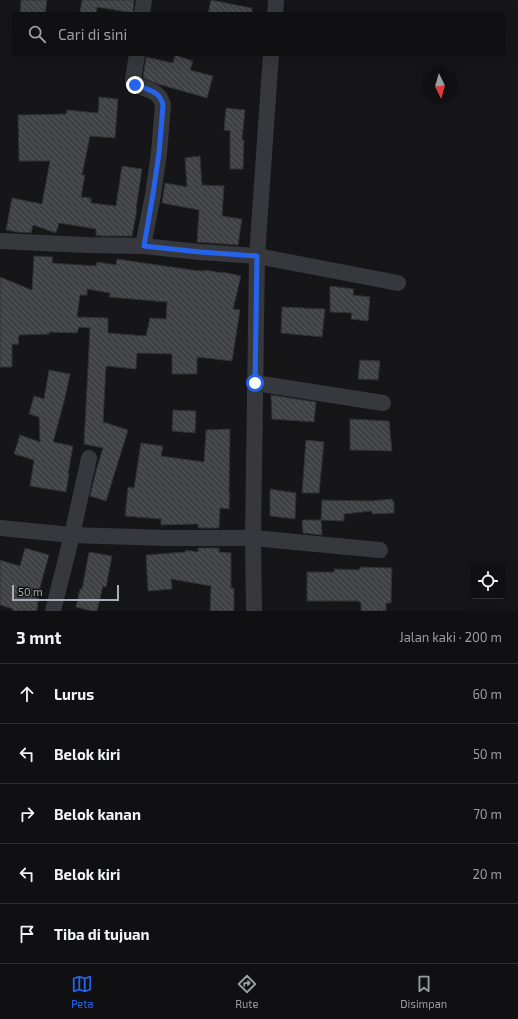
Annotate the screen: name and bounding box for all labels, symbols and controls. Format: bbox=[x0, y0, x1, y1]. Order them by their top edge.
search box bbox=[12, 12, 506, 56]
icon: search bbox=[26, 23, 48, 45]
text: Cari di sini bbox=[58, 25, 127, 43]
north arrow bbox=[422, 68, 458, 104]
route end bbox=[126, 76, 144, 94]
route start bbox=[246, 374, 264, 392]
map controls bbox=[470, 563, 506, 599]
button: locate bbox=[470, 563, 506, 599]
scale bar bbox=[12, 583, 119, 602]
text: 50 m bbox=[18, 585, 43, 598]
text: 3 mnt bbox=[16, 627, 61, 647]
text: Jalan kaki · 200 m bbox=[399, 629, 502, 645]
icon: ahead bbox=[16, 683, 38, 705]
text: Lurus bbox=[54, 685, 94, 703]
text: 60 m bbox=[472, 686, 502, 702]
icon: left bbox=[16, 743, 38, 765]
text: Belok kiri bbox=[54, 745, 120, 763]
text: 50 m bbox=[473, 746, 502, 762]
icon: right bbox=[16, 803, 38, 825]
text: Belok kanan bbox=[54, 805, 141, 823]
text: 70 m bbox=[473, 806, 502, 822]
icon: left bbox=[16, 863, 38, 885]
text: Belok kiri bbox=[54, 865, 120, 883]
text: 20 m bbox=[473, 866, 502, 882]
icon: arrive bbox=[16, 923, 38, 945]
text: Tiba di tujuan bbox=[54, 925, 150, 943]
tab: Peta bbox=[71, 973, 93, 1010]
tab: Rute bbox=[235, 973, 258, 1010]
tab: Disimpan bbox=[400, 973, 447, 1010]

